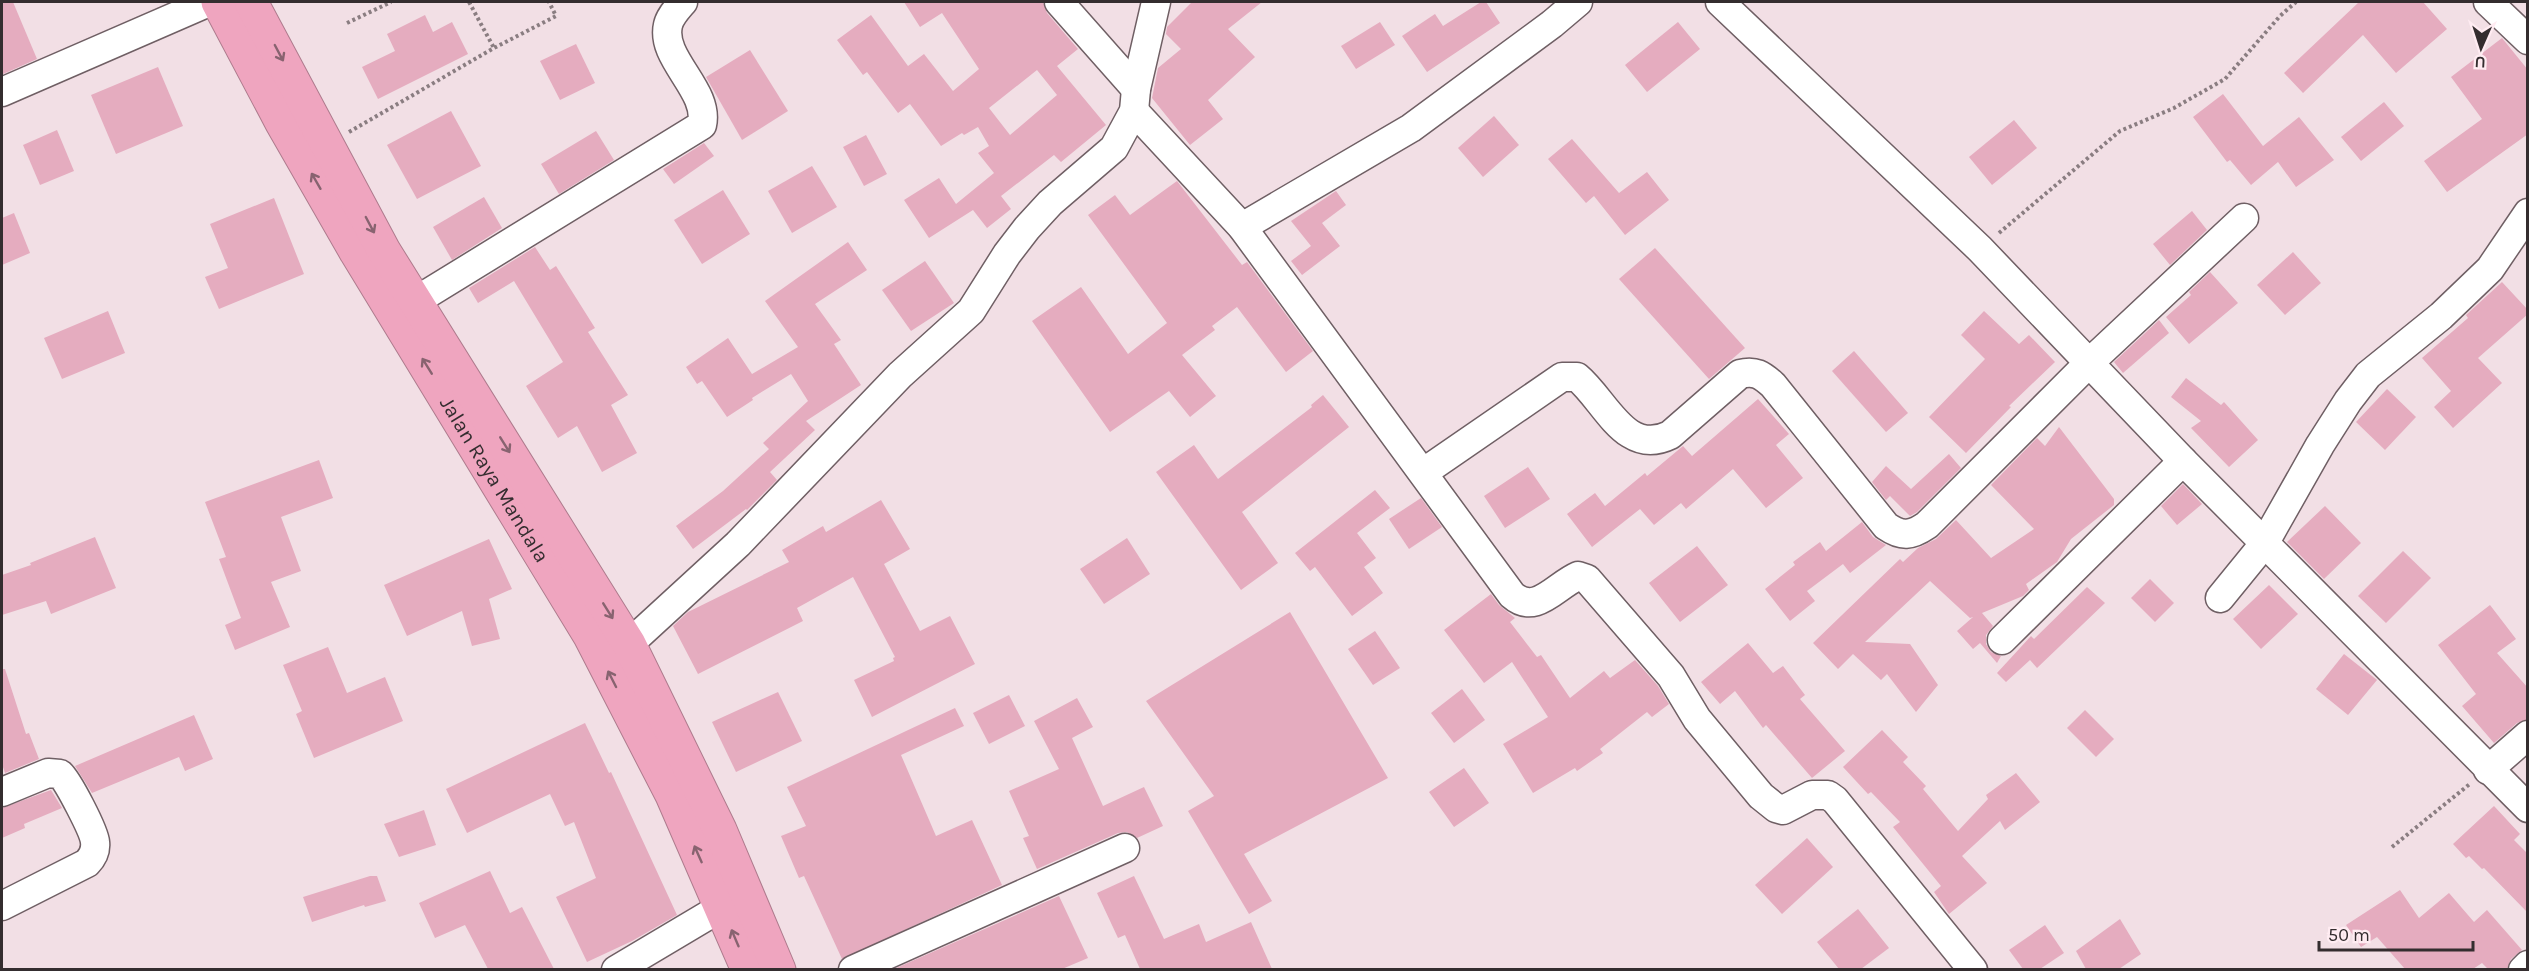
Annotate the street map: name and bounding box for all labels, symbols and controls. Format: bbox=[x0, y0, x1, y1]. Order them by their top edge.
north arrow bbox=[2451, 18, 2511, 78]
one-way arrow bbox=[273, 44, 285, 61]
text: U bbox=[2474, 53, 2486, 72]
one-way arrow bbox=[309, 173, 321, 190]
one-way arrow bbox=[365, 216, 376, 234]
one-way arrow bbox=[421, 358, 433, 375]
street label: Jalan Raya Mandala bbox=[435, 392, 554, 567]
one-way arrow bbox=[499, 436, 511, 453]
one-way arrow bbox=[602, 602, 615, 619]
one-way arrow bbox=[606, 670, 617, 688]
one-way arrow bbox=[692, 845, 703, 863]
scale bar bbox=[2319, 914, 2474, 952]
text: 50 m bbox=[2328, 924, 2370, 946]
one-way arrow bbox=[729, 930, 740, 948]

